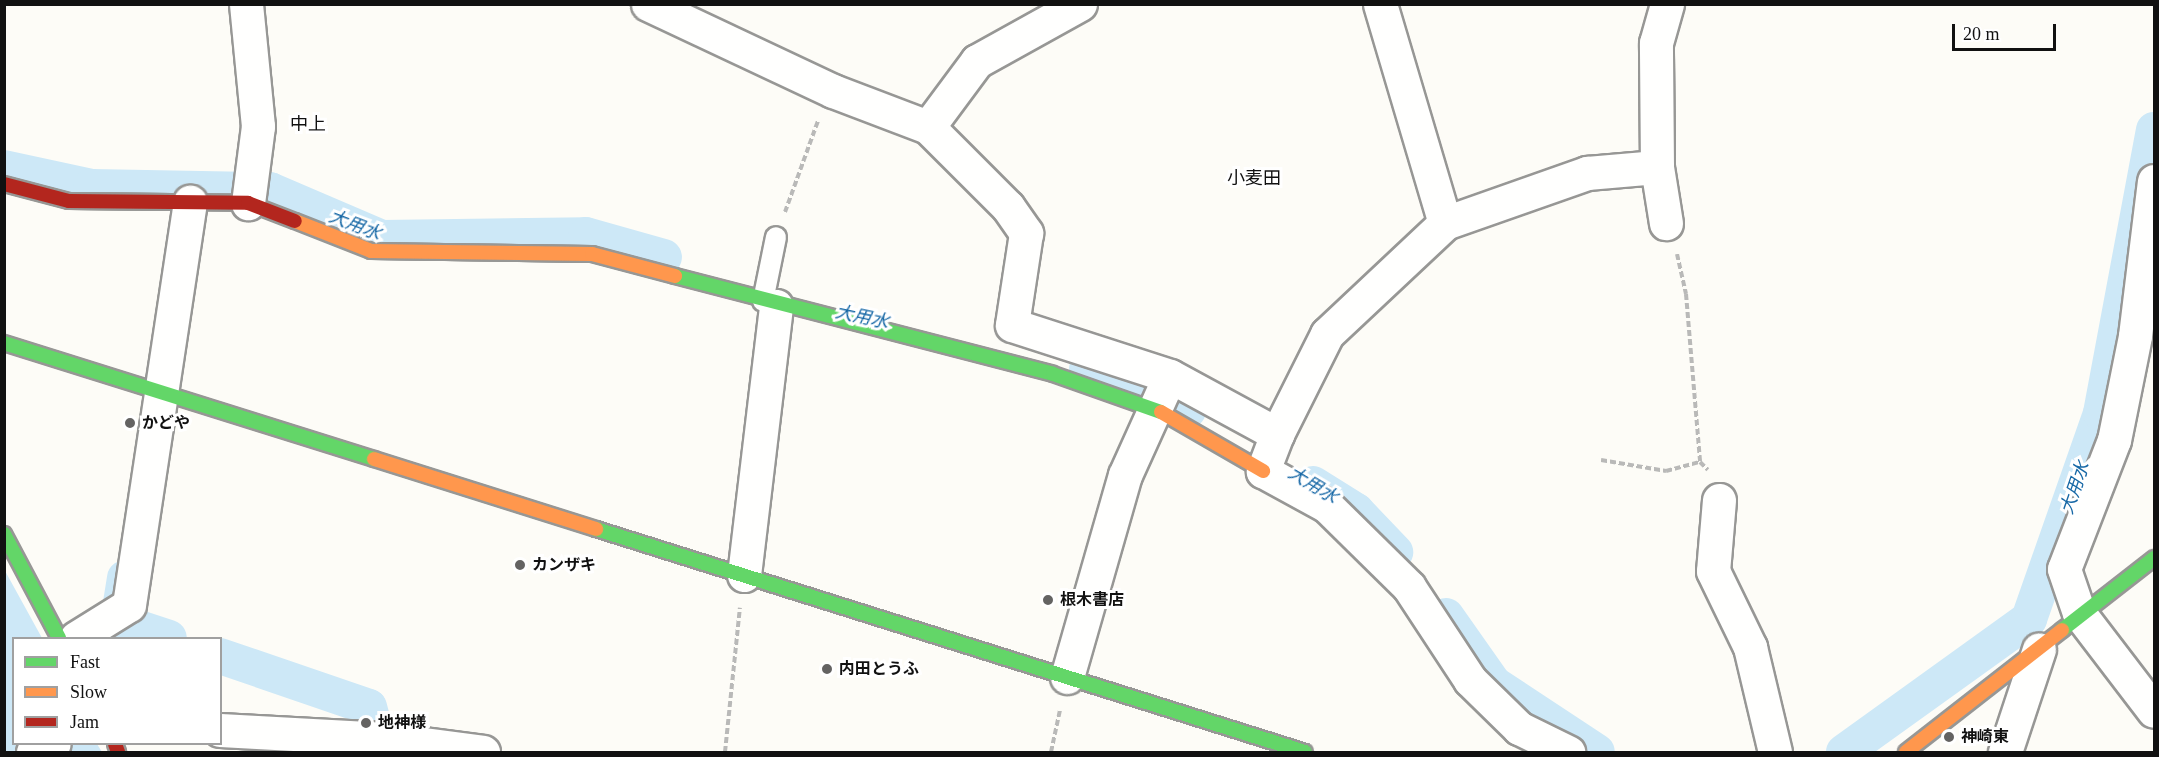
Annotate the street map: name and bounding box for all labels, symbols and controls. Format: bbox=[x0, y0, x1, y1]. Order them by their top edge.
scale bar bbox=[1955, 12, 2058, 50]
text: 20 m bbox=[1963, 24, 2000, 44]
district label: 中上 bbox=[290, 113, 326, 135]
district label: 小麦田 bbox=[1227, 167, 1281, 189]
water label: 大用水 bbox=[326, 205, 384, 245]
water label: 大用水 bbox=[833, 301, 891, 333]
place label: かどや bbox=[142, 413, 190, 433]
marker: かどや bbox=[123, 416, 137, 430]
water label: 大用水 bbox=[2056, 459, 2094, 517]
water label: 大用水 bbox=[1284, 462, 1342, 508]
place label: カンザキ bbox=[532, 555, 596, 575]
marker: カンザキ bbox=[513, 558, 527, 572]
place label: 根木書店 bbox=[1060, 590, 1124, 610]
marker: 根木書店 bbox=[1041, 593, 1055, 607]
legend bbox=[12, 637, 222, 745]
text: Fast bbox=[70, 652, 100, 672]
place label: 内田とうふ bbox=[839, 659, 919, 679]
marker: 内田とうふ bbox=[820, 662, 834, 676]
text: Slow bbox=[70, 682, 107, 702]
text: Jam bbox=[70, 712, 99, 732]
place label: 地神様 bbox=[378, 713, 426, 733]
marker: 地神様 bbox=[359, 716, 373, 730]
place label: 神崎東 bbox=[1961, 727, 2009, 747]
marker: 神崎東 bbox=[1942, 730, 1956, 744]

